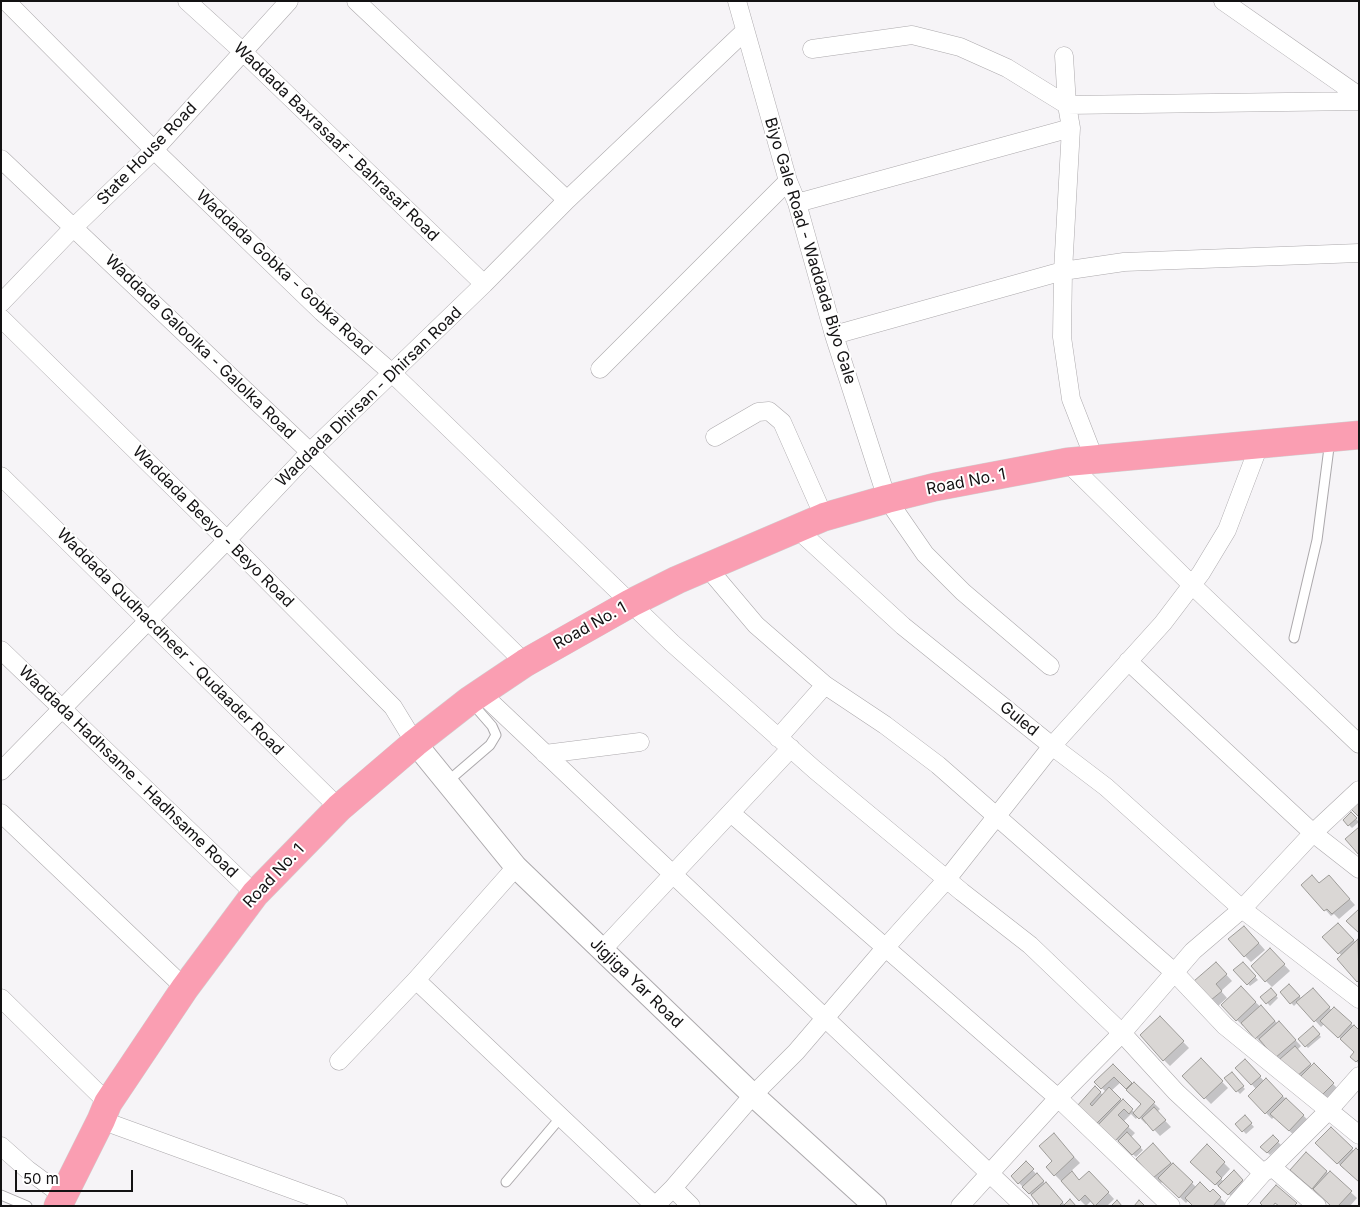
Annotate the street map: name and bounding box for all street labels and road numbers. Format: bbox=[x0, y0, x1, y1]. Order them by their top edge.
street label: Waddada Baxrasaaf - Bahrasaf Road bbox=[229, 39, 443, 245]
street label: State House Road bbox=[93, 99, 201, 209]
street label: Biyo Gale Road - Waddada Biyo Gale bbox=[760, 115, 860, 387]
street label: Waddada Gobka - Gobka Road bbox=[192, 186, 376, 360]
street label: Waddada Galoolka - Galolka Road bbox=[101, 251, 299, 443]
street label: Waddada Dhirsan - Dhirsan Road bbox=[272, 303, 466, 491]
street label: Waddada Beeyo - Beyo Road bbox=[128, 442, 298, 612]
street label: Road No. 1 bbox=[925, 465, 1007, 499]
street label: Waddada Qudhacdheer - Qudaader Road bbox=[53, 525, 287, 759]
street label: Road No. 1 bbox=[550, 598, 630, 654]
street label: Waddada Hadhsame - Hadhsame Road bbox=[14, 662, 242, 882]
street label: Guled bbox=[996, 698, 1042, 740]
street label: Road No. 1 bbox=[240, 840, 308, 912]
street label: Jigjiga Yar Road bbox=[586, 934, 686, 1032]

